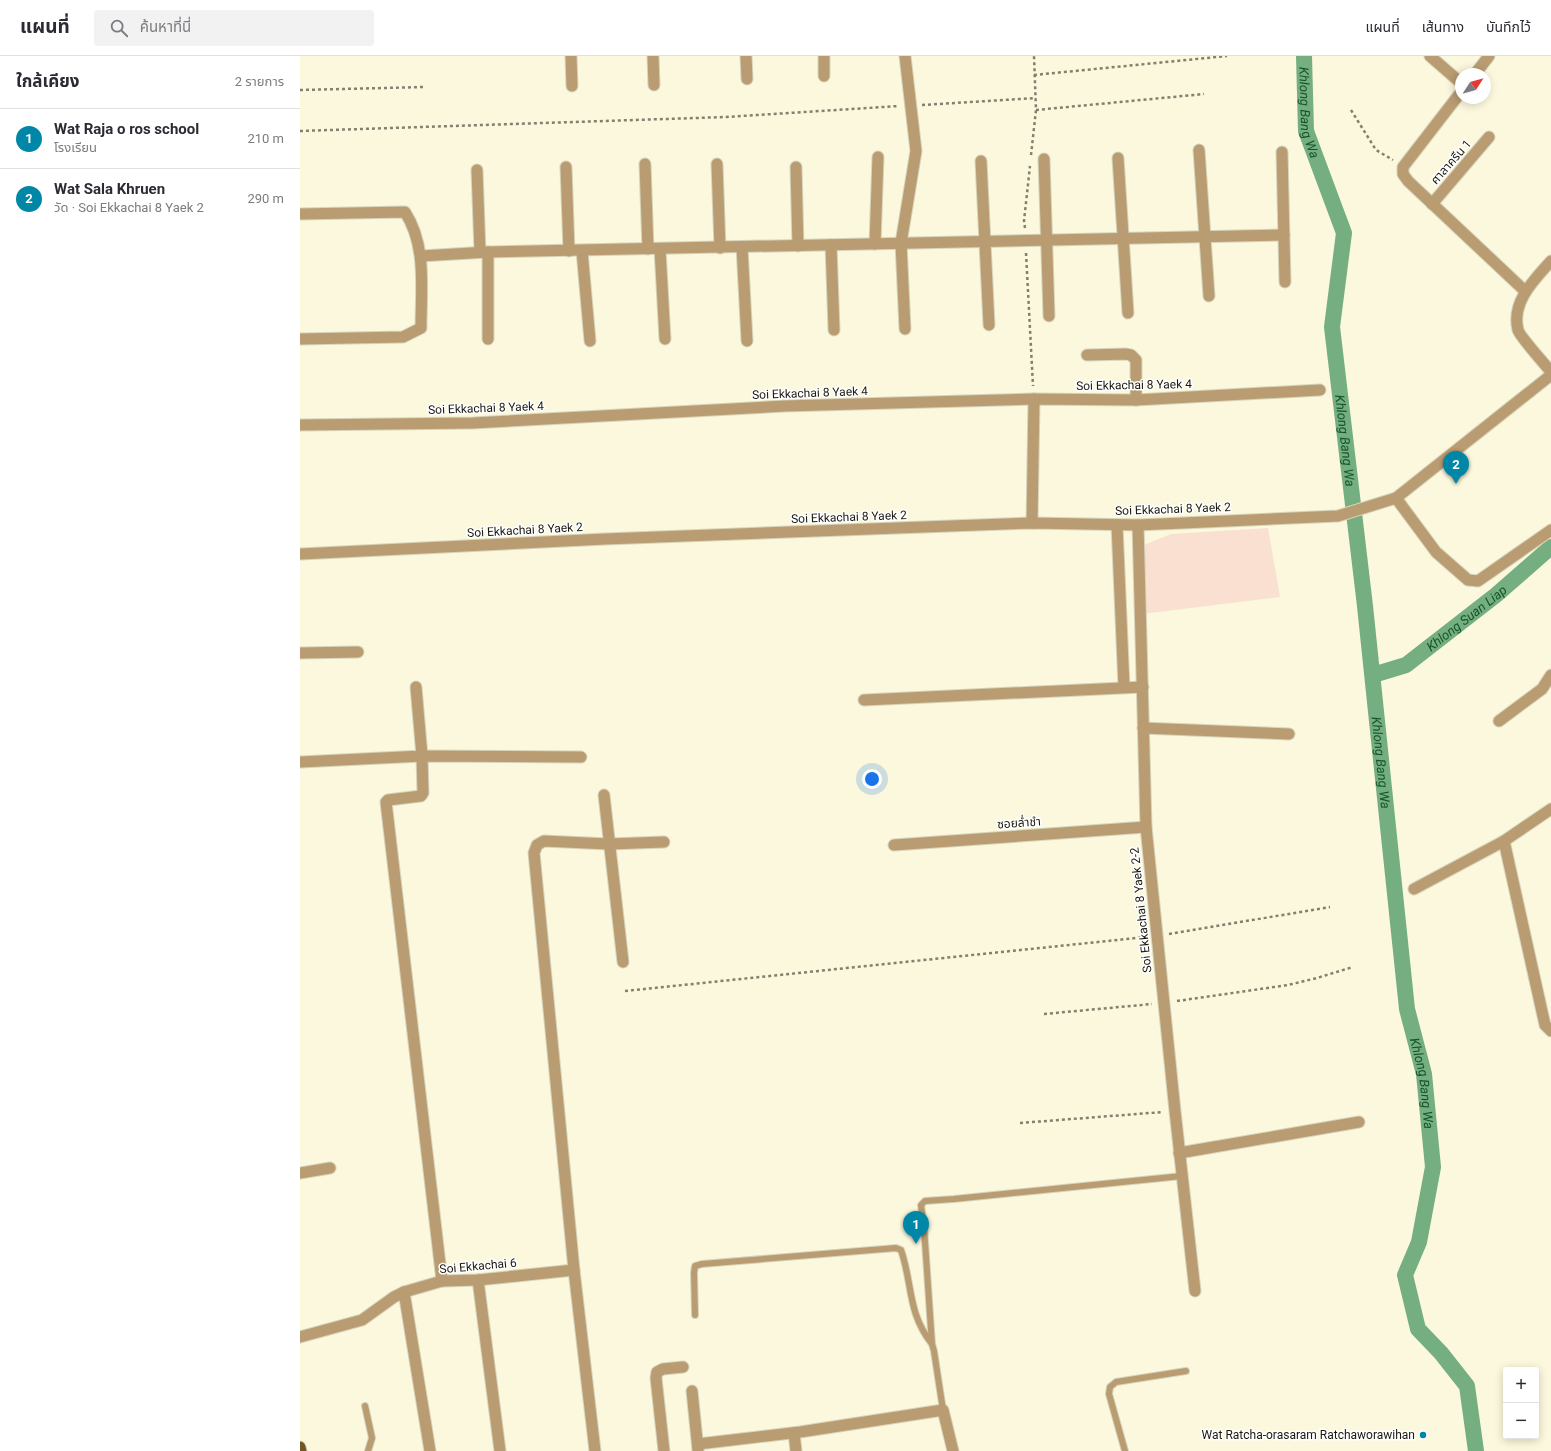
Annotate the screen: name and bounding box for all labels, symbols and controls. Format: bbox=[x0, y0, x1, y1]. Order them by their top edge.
search box bbox=[94, 10, 374, 46]
text: แผนที่ bbox=[20, 15, 70, 38]
icon: search bbox=[108, 17, 130, 39]
text: ค้นหาที่นี่ bbox=[140, 18, 191, 36]
text: แผนที่ bbox=[1366, 19, 1400, 35]
text: เส้นทาง bbox=[1422, 19, 1464, 35]
text: บันทึกไว้ bbox=[1486, 19, 1531, 35]
water label: Khlong Bang Wa bbox=[1297, 67, 1323, 160]
north arrow bbox=[1455, 68, 1491, 104]
text: ใกล้เคียง bbox=[16, 71, 79, 91]
text: 2 รายการ bbox=[235, 74, 284, 89]
text: Wat Raja o ros school bbox=[54, 120, 199, 138]
text: 1 bbox=[25, 131, 33, 146]
text: 210 m bbox=[247, 131, 284, 146]
street label: ศาลาครืน 1 bbox=[1428, 137, 1474, 187]
text: โรงเรียน bbox=[54, 140, 97, 155]
text: Wat Sala Khruen bbox=[54, 180, 165, 198]
text: 2 bbox=[25, 191, 33, 206]
text: 290 m bbox=[247, 191, 284, 206]
text: วัด · Soi Ekkachai 8 Yaek 2 bbox=[54, 200, 204, 215]
street label: Soi Ekkachai 8 Yaek 4 bbox=[1076, 377, 1192, 393]
street label: Soi Ekkachai 8 Yaek 4 bbox=[752, 384, 868, 402]
water label: Khlong Bang Wa bbox=[1333, 394, 1358, 487]
street label: Soi Ekkachai 8 Yaek 4 bbox=[428, 399, 544, 417]
pin: 2 bbox=[1443, 451, 1469, 484]
street label: Soi Ekkachai 8 Yaek 2 bbox=[1115, 500, 1231, 518]
street label: Soi Ekkachai 8 Yaek 2 bbox=[791, 508, 907, 526]
street label: Soi Ekkachai 8 Yaek 2 bbox=[467, 520, 583, 540]
water label: Khlong Suan Liap bbox=[1423, 582, 1510, 654]
water label: Khlong Bang Wa bbox=[1369, 716, 1394, 809]
your location bbox=[862, 769, 882, 789]
street label: ซอยล่ำชำ bbox=[996, 812, 1041, 832]
street label: Soi Ekkachai 8 Yaek 2-2 bbox=[1127, 846, 1155, 973]
water label: Khlong Bang Wa bbox=[1407, 1036, 1437, 1130]
pin: 1 bbox=[903, 1211, 929, 1244]
street label: Soi Ekkachai 6 bbox=[439, 1256, 517, 1276]
map controls bbox=[1503, 1367, 1539, 1439]
button: + bbox=[1503, 1367, 1539, 1403]
button: − bbox=[1503, 1403, 1539, 1439]
place label: Wat Ratcha-orasaram Ratchaworawihan bbox=[1202, 1428, 1415, 1442]
marker: Wat Ratcha-orasaram Ratchaworawihan bbox=[1418, 1430, 1428, 1440]

